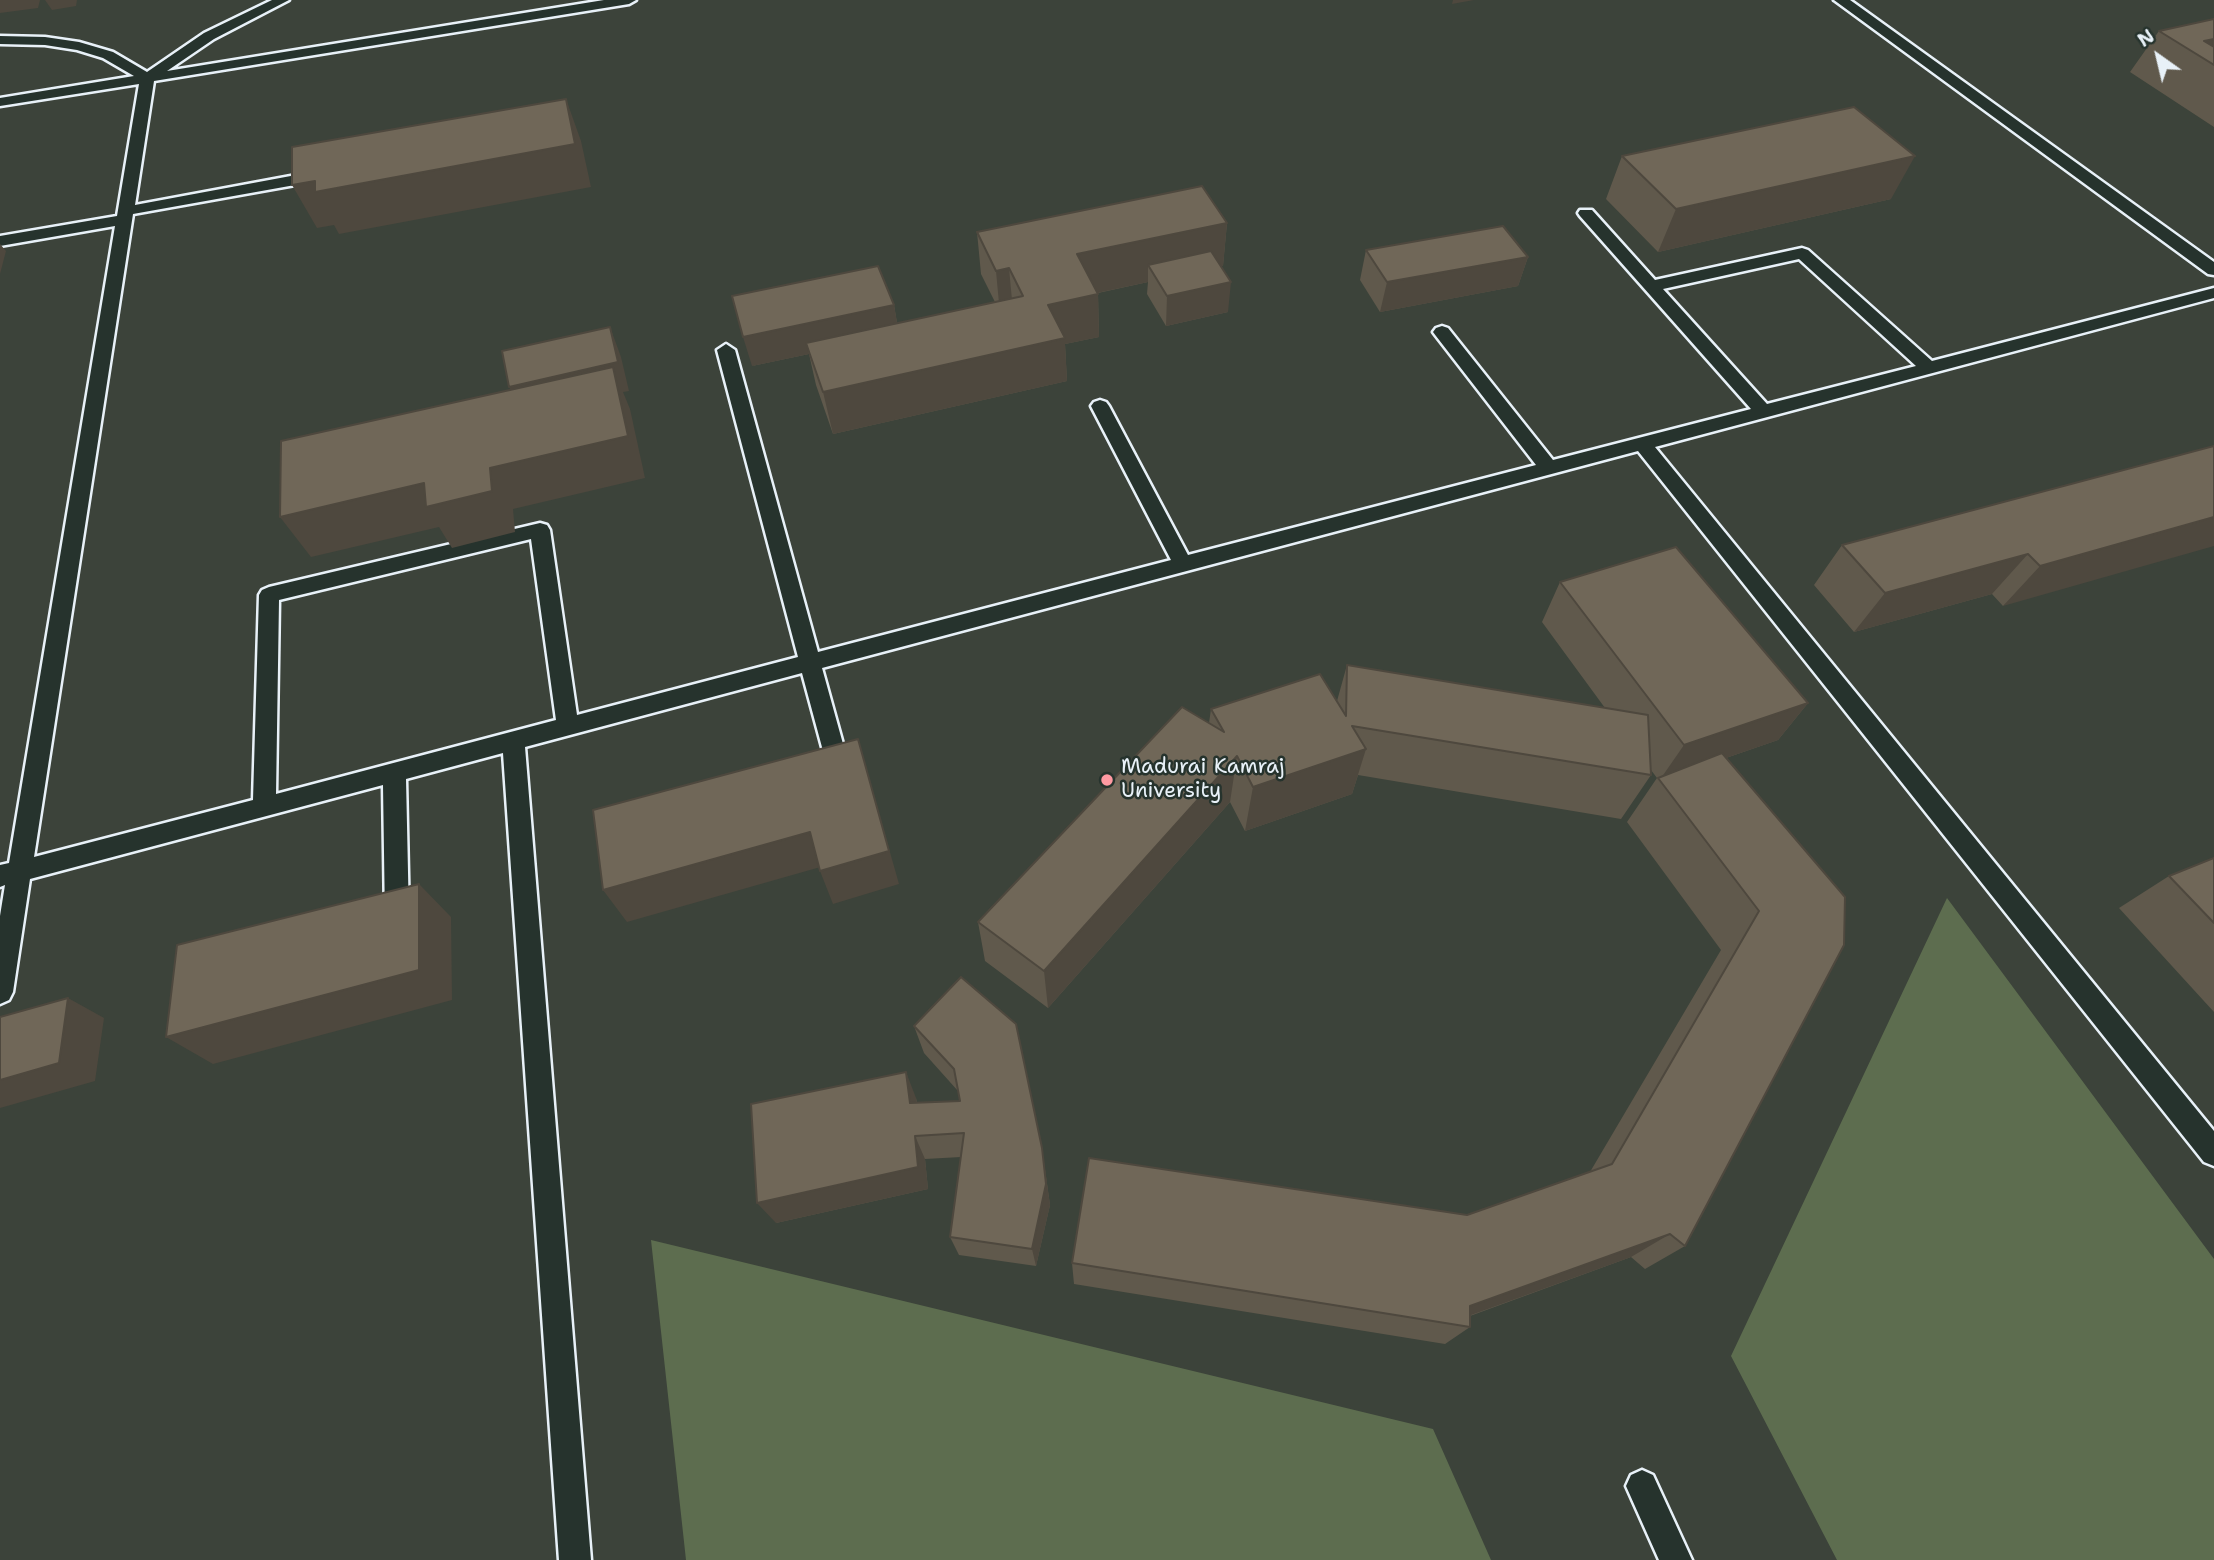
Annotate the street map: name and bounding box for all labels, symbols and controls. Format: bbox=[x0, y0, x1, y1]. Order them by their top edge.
north arrow bbox=[2123, 21, 2193, 91]
text: N bbox=[2133, 24, 2159, 53]
place label: Madurai Kamraj University bbox=[1121, 755, 1284, 805]
marker: Madurai Kamraj University bbox=[1099, 772, 1115, 788]

